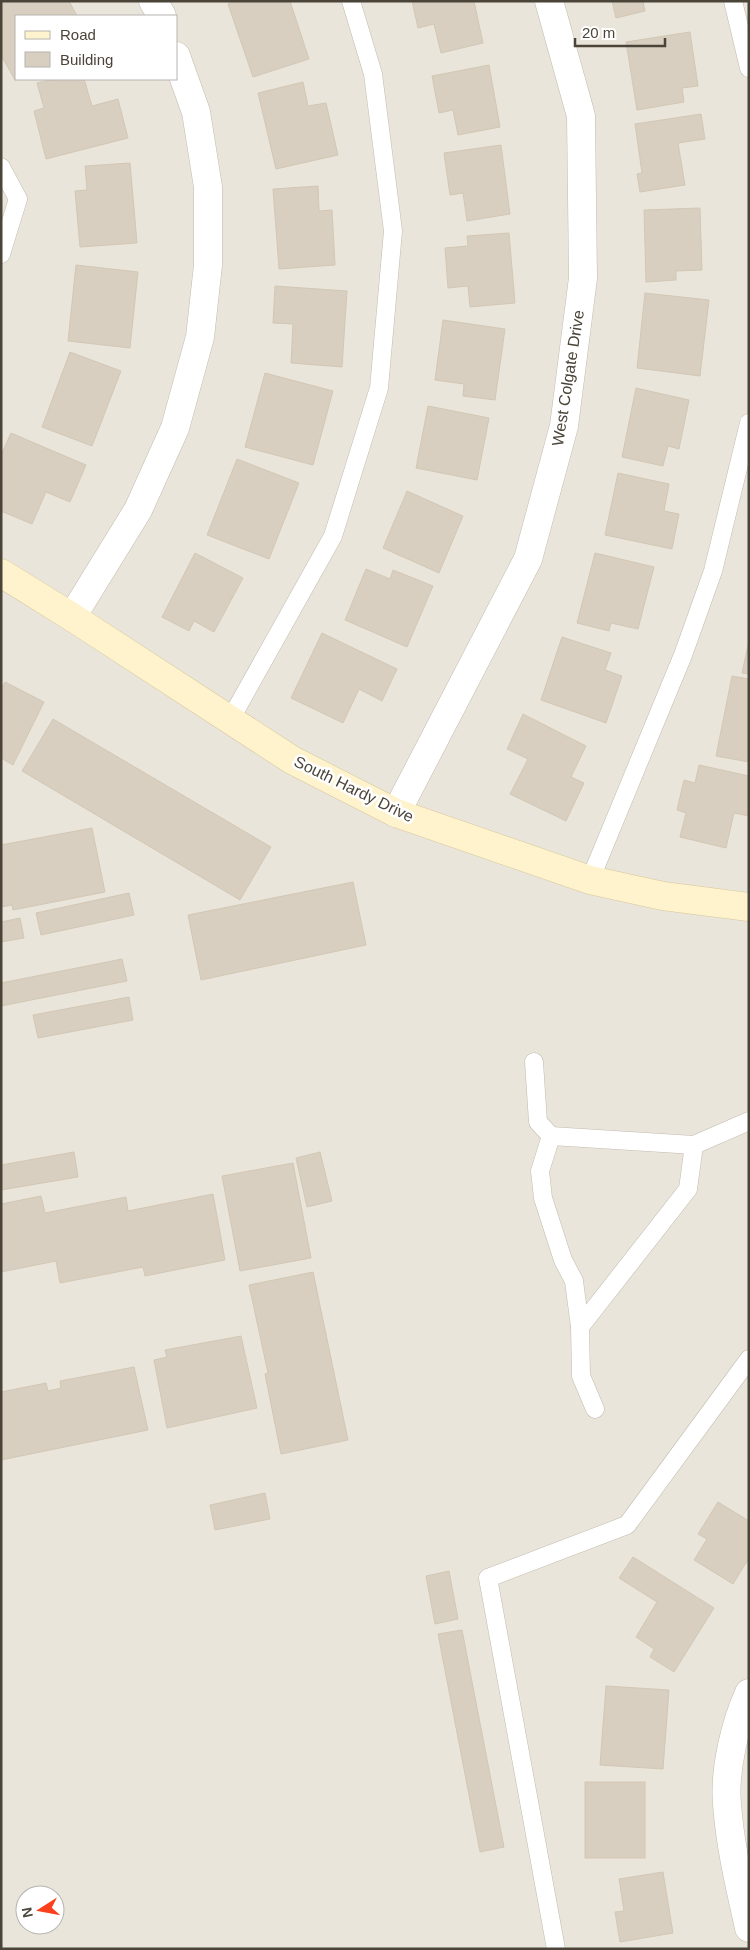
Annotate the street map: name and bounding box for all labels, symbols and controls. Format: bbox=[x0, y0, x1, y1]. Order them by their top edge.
legend bbox=[15, 15, 178, 80]
scale bar bbox=[575, 15, 665, 47]
text: 20 m bbox=[582, 24, 615, 41]
text: Road bbox=[60, 26, 96, 43]
text: Building bbox=[60, 51, 113, 68]
street label: West Colgate Drive bbox=[549, 309, 587, 447]
street label: South Hardy Drive bbox=[292, 753, 417, 825]
north arrow bbox=[15, 1885, 65, 1935]
text: N bbox=[18, 1906, 36, 1919]

